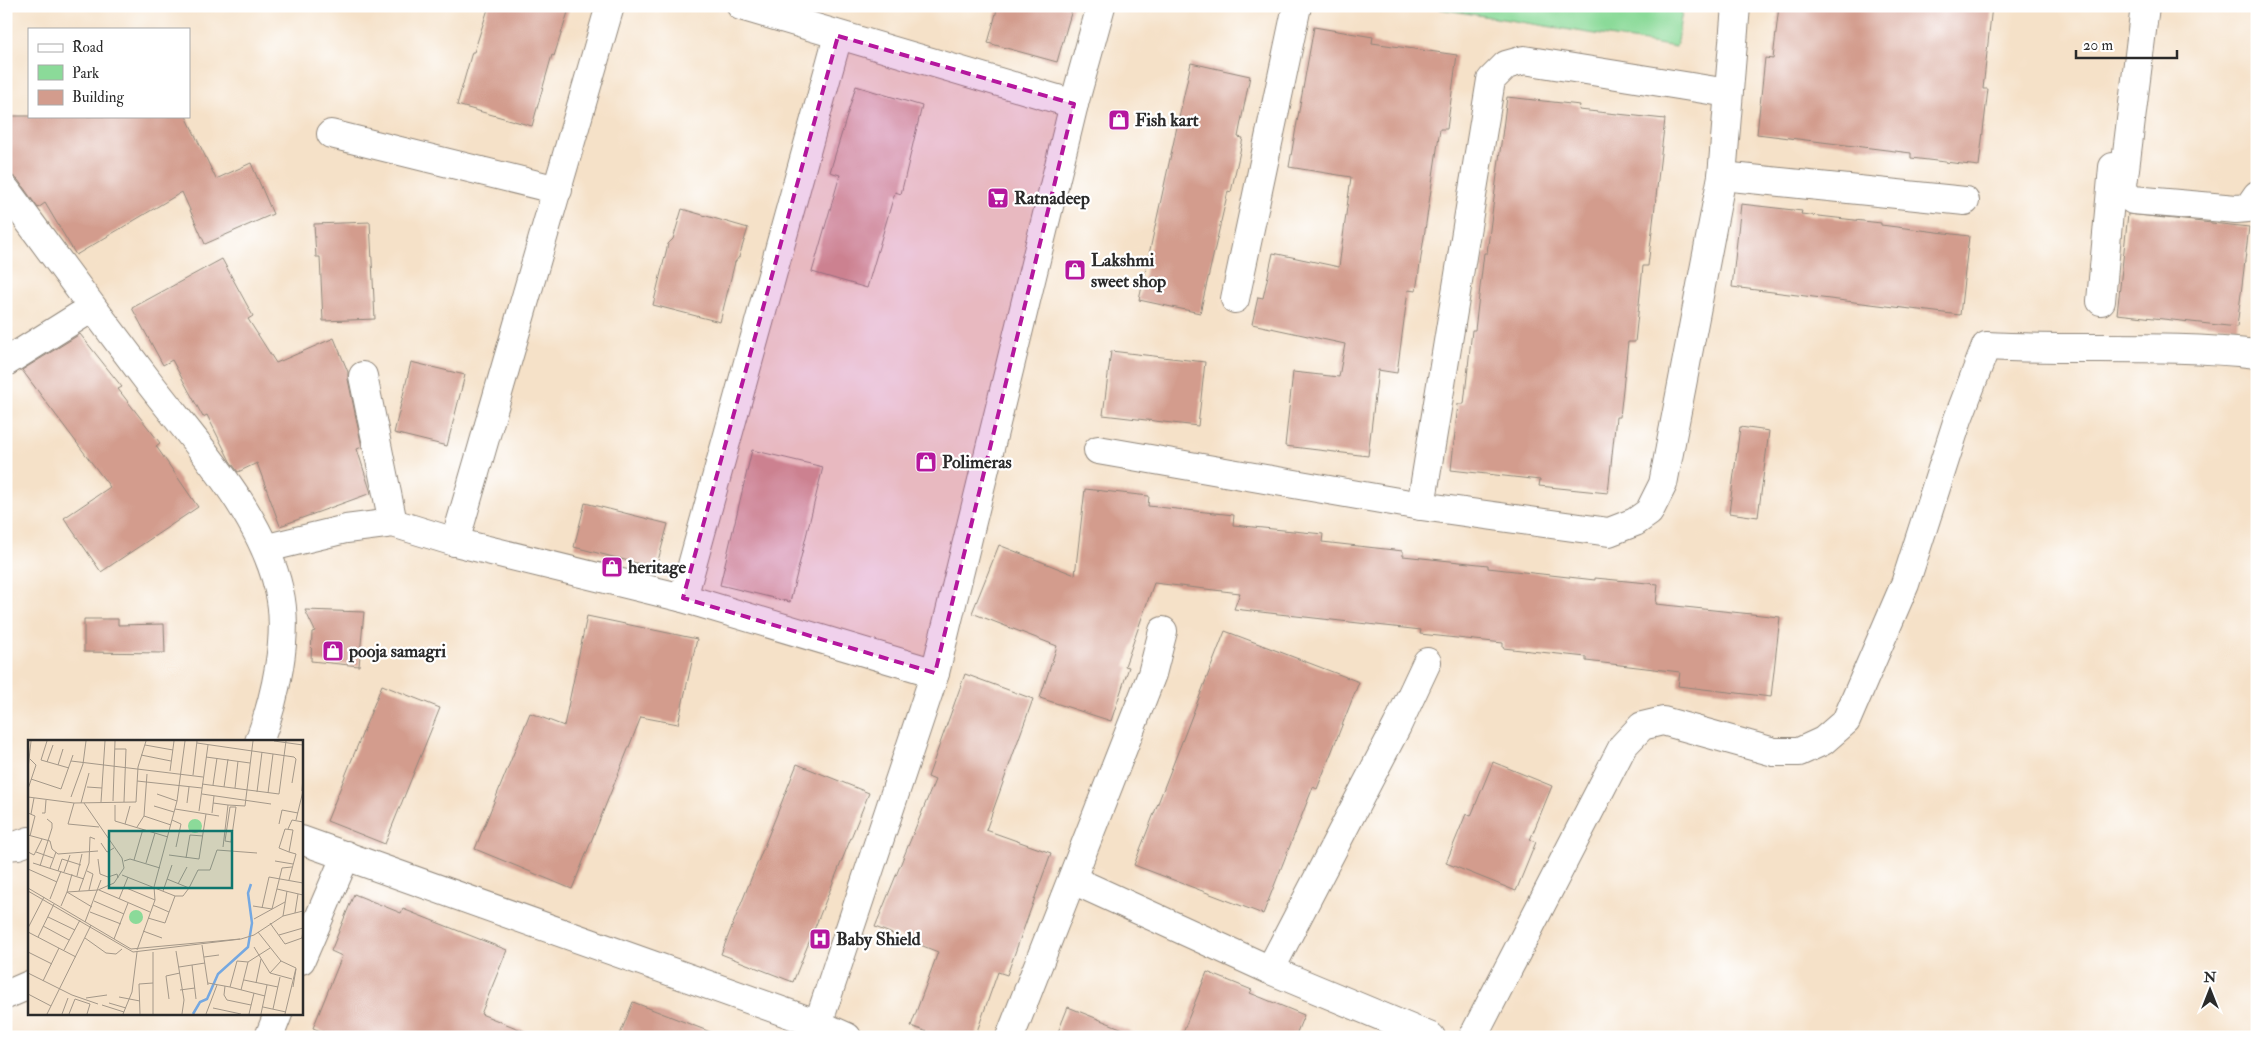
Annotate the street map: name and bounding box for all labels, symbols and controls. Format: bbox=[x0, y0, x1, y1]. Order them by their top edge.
legend bbox=[28, 28, 190, 118]
scale bar bbox=[2076, 28, 2177, 60]
text: 20 m bbox=[2083, 36, 2113, 55]
text: Road bbox=[72, 38, 104, 57]
text: Park bbox=[72, 64, 99, 83]
text: Building bbox=[72, 88, 124, 107]
shop icon: Fish kart bbox=[1107, 108, 1131, 132]
place label: Fish kart bbox=[1135, 109, 1199, 132]
supermarket icon: Ratnadeep bbox=[986, 186, 1010, 210]
place label: Ratnadeep bbox=[1014, 187, 1090, 210]
place label: Lakshmi sweet shop bbox=[1091, 249, 1166, 293]
shop icon: Lakshmi sweet shop bbox=[1063, 258, 1087, 282]
shop icon: Polimeras bbox=[914, 450, 938, 474]
place label: Polimeras bbox=[942, 451, 1012, 474]
shop icon: heritage bbox=[600, 555, 624, 579]
place label: heritage bbox=[628, 556, 686, 579]
shop icon: pooja samagri bbox=[321, 639, 345, 663]
place label: pooja samagri bbox=[348, 640, 446, 663]
inset map bbox=[28, 740, 302, 1016]
hospital icon: Baby Shield bbox=[808, 927, 832, 951]
place label: Baby Shield bbox=[836, 928, 921, 951]
north arrow bbox=[2186, 966, 2236, 1016]
text: N bbox=[2203, 969, 2217, 986]

